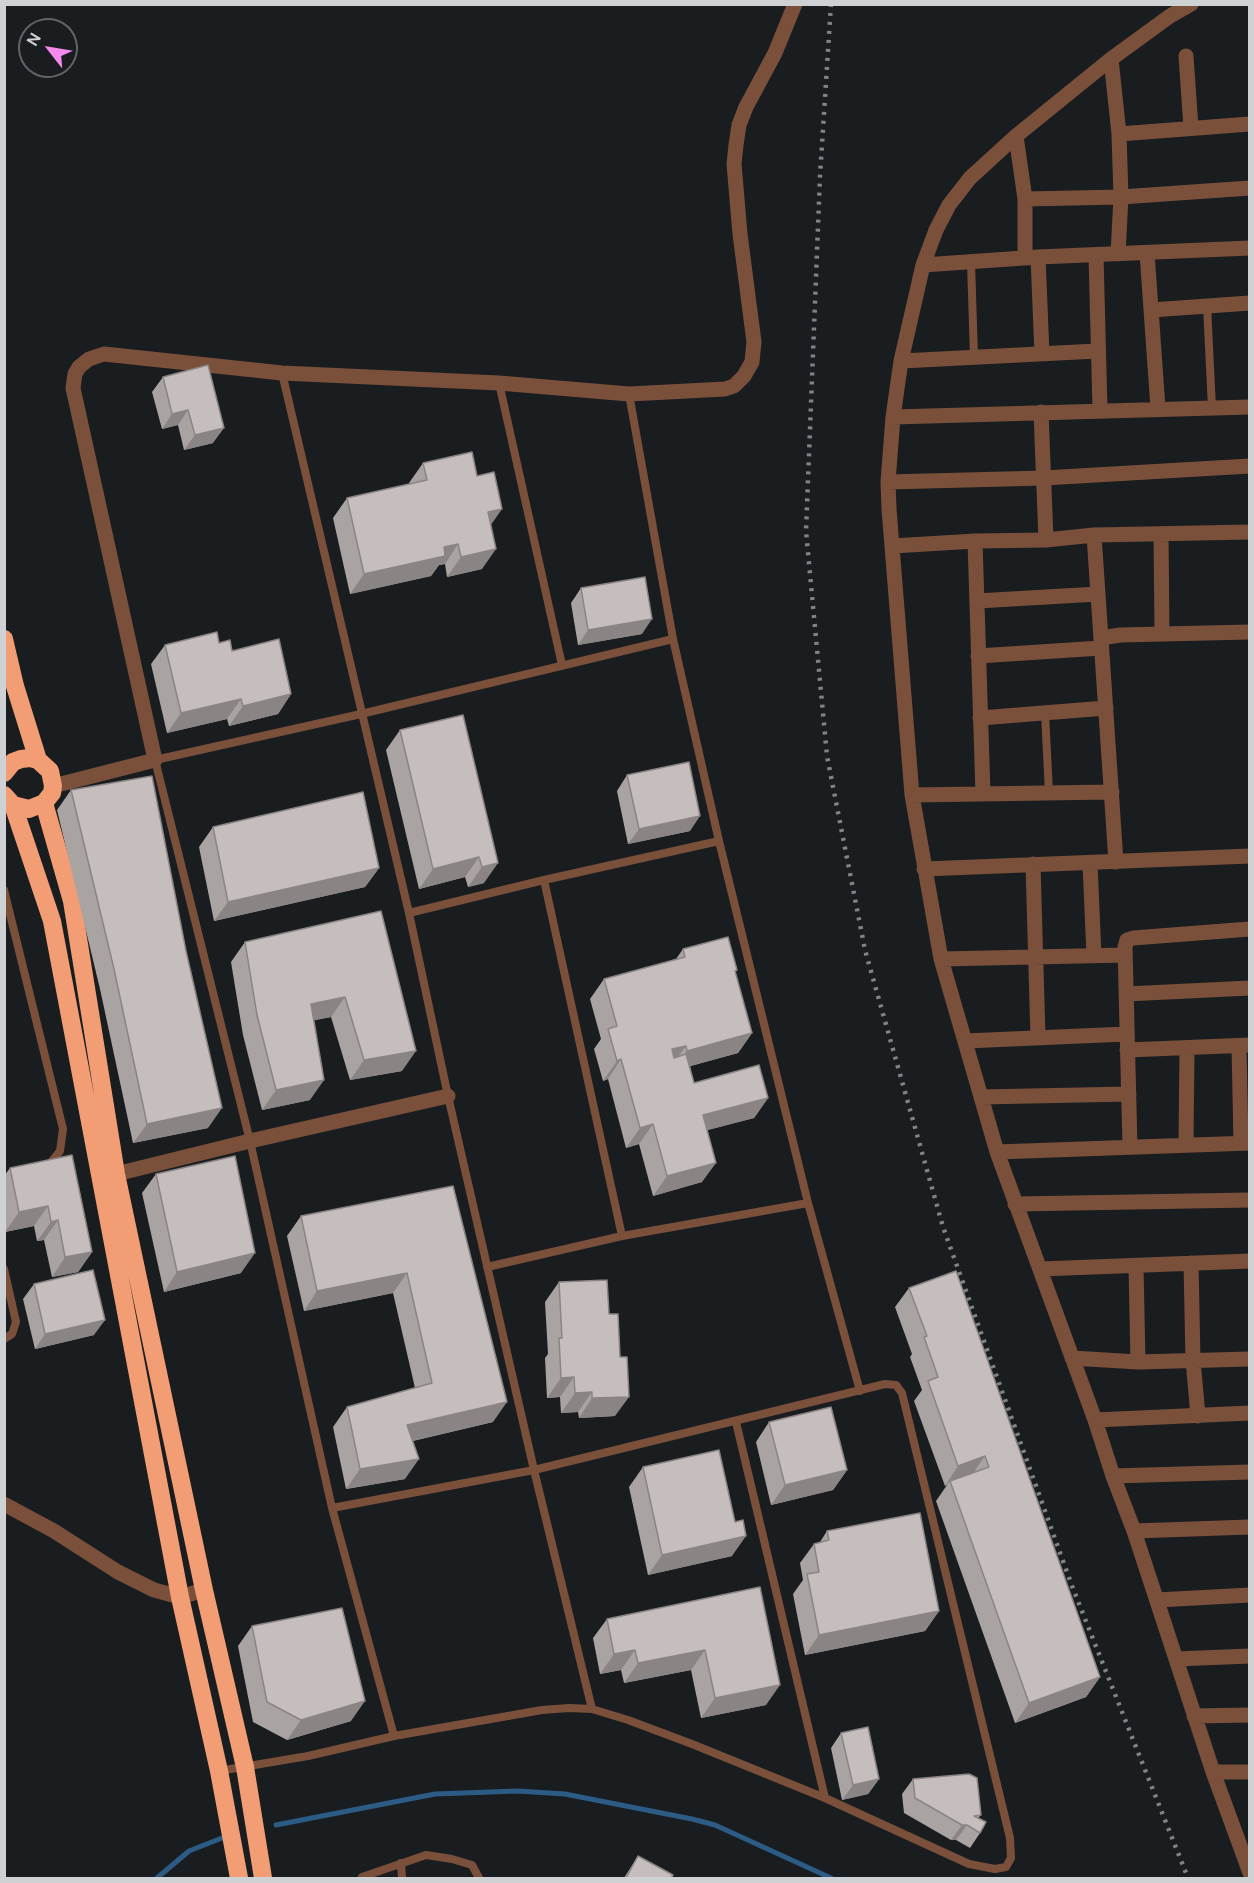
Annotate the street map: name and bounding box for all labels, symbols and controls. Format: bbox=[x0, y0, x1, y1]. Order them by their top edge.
north arrow bbox=[18, 18, 78, 78]
text: N bbox=[22, 29, 46, 50]

